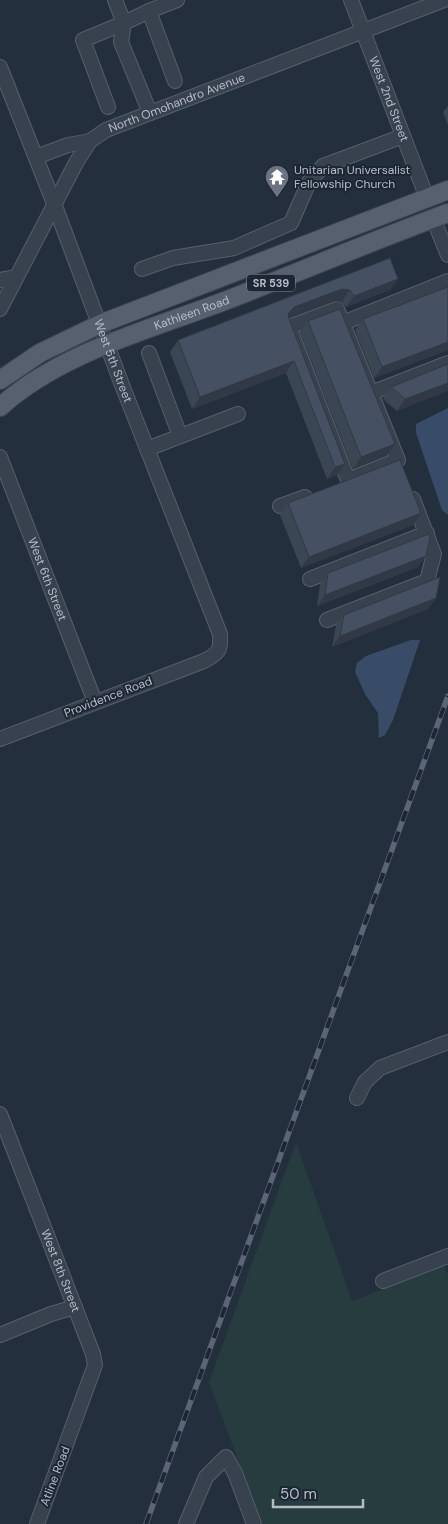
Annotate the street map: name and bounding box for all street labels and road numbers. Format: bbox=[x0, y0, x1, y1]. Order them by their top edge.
street label: West 2nd Street bbox=[365, 54, 413, 144]
street label: North Omohandro Avenue bbox=[106, 69, 248, 136]
road number: SR 539 bbox=[247, 274, 295, 292]
street label: Kathleen Road bbox=[152, 292, 232, 334]
street label: West 5th Street bbox=[90, 317, 136, 405]
street label: West 6th Street bbox=[24, 535, 71, 623]
street label: Providence Road bbox=[62, 673, 154, 721]
street label: West 8th Street bbox=[37, 1227, 84, 1315]
street label: Atline Road bbox=[36, 1444, 74, 1508]

